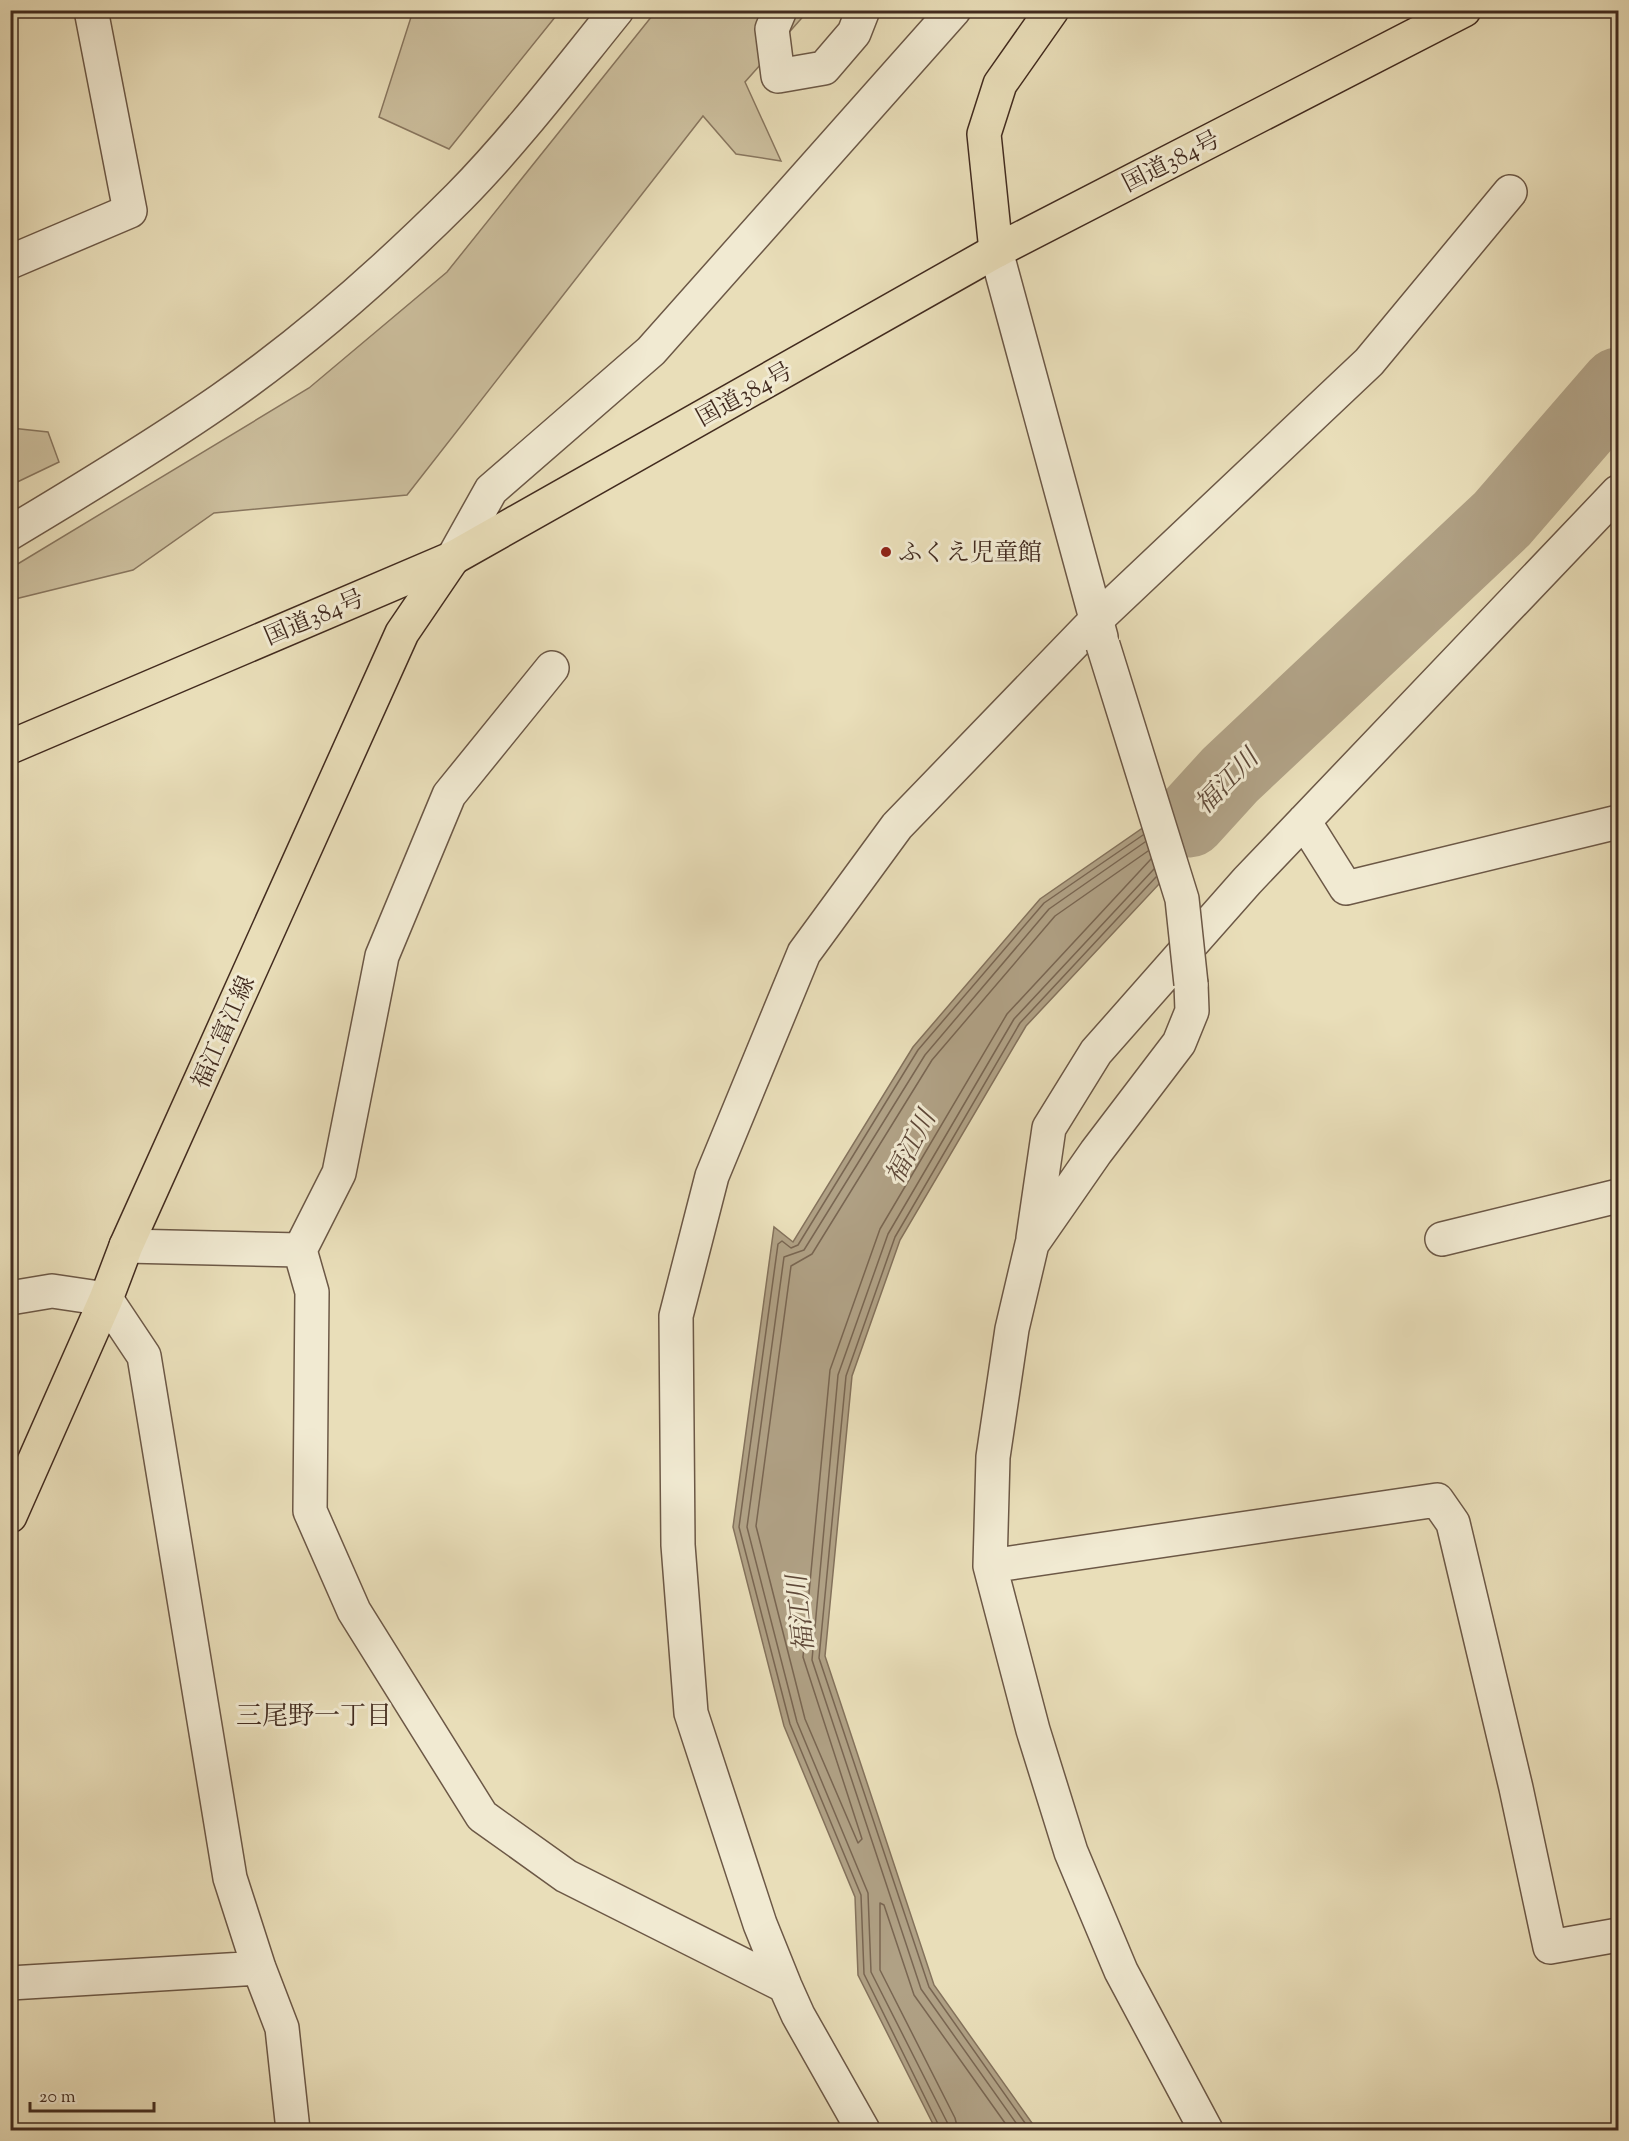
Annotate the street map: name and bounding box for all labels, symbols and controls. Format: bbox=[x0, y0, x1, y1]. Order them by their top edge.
street label: 国道384号 bbox=[1117, 124, 1227, 202]
street label: 国道384号 bbox=[691, 355, 799, 436]
place label: ふくえ児童館 bbox=[898, 537, 1042, 571]
marker: ふくえ児童館 bbox=[879, 545, 893, 559]
street label: 国道384号 bbox=[260, 583, 370, 655]
water label: 福江川 bbox=[1187, 740, 1270, 824]
street label: 福江富江線 bbox=[185, 971, 265, 1095]
water label: 福江川 bbox=[878, 1102, 948, 1191]
water label: 福江川 bbox=[780, 1570, 825, 1654]
district label: 三尾野一丁目 bbox=[236, 1699, 392, 1736]
scale bar bbox=[30, 2075, 154, 2113]
text: 20 m bbox=[39, 2085, 76, 2111]

